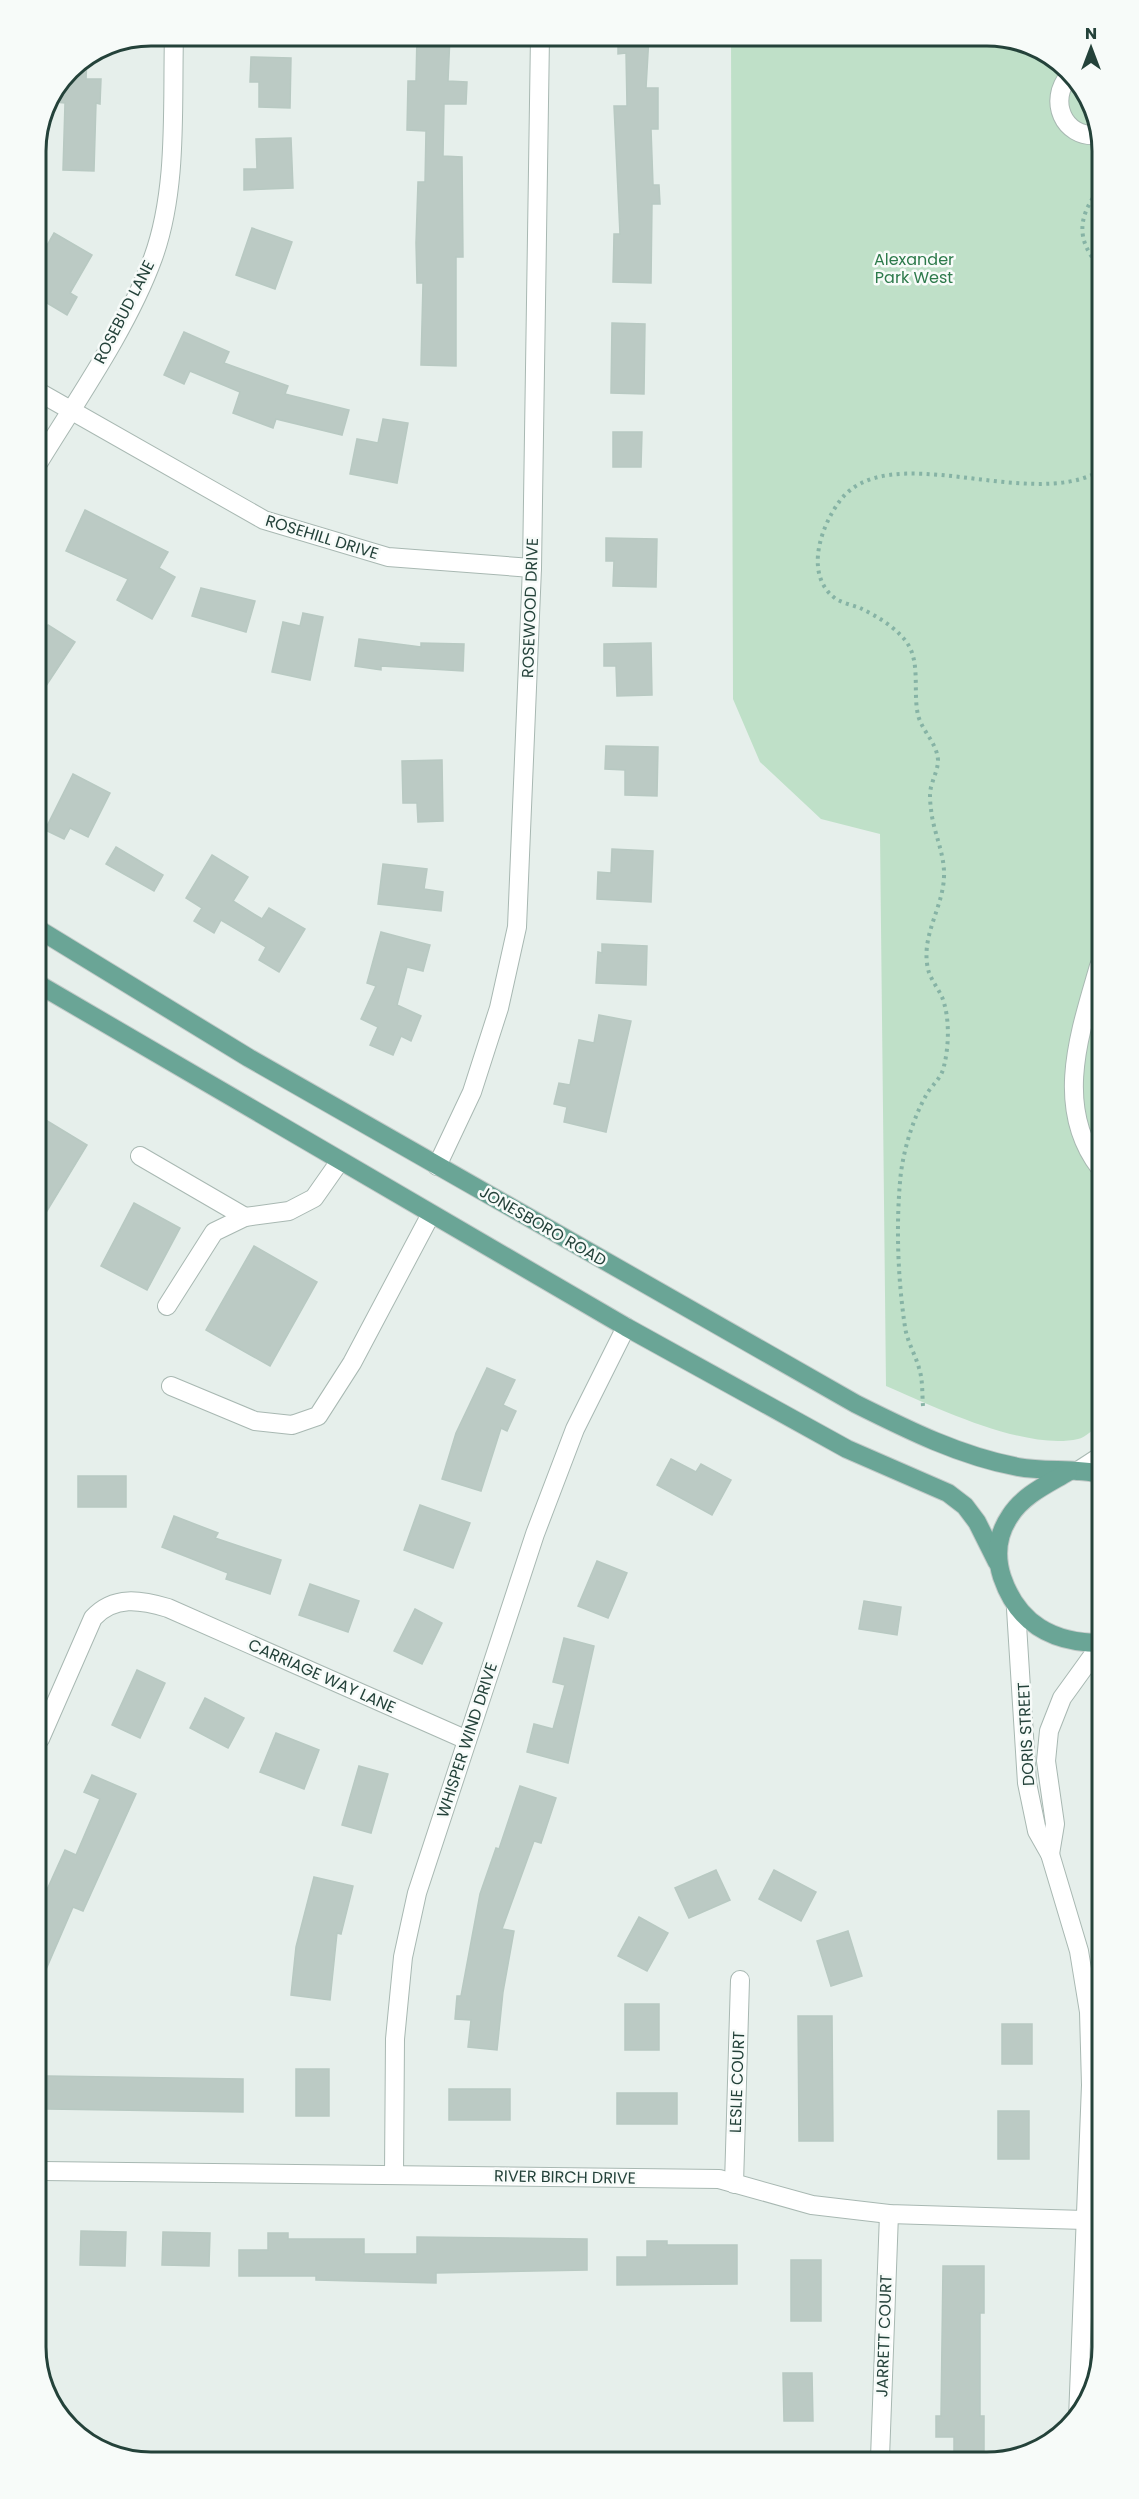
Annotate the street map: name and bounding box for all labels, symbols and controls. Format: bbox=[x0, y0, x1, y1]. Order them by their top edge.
north arrow bbox=[1061, 18, 1121, 78]
text: N bbox=[1085, 22, 1097, 45]
park label: Alexander Park West bbox=[874, 248, 954, 289]
street label: ROSEBUD LANE bbox=[88, 256, 160, 368]
street label: ROSEHILL DRIVE bbox=[263, 509, 381, 565]
street label: ROSEWOOD DRIVE bbox=[516, 538, 544, 678]
street label: JONESBORO ROAD bbox=[475, 1180, 611, 1272]
street label: CARRIAGE WAY LANE bbox=[245, 1633, 399, 1719]
street label: WHISPER WIND DRIVE bbox=[431, 1659, 503, 1821]
street label: DORIS STREET bbox=[1012, 1681, 1040, 1787]
street label: LESLIE COURT bbox=[724, 2030, 750, 2133]
street label: RIVER BIRCH DRIVE bbox=[494, 2164, 636, 2190]
street label: JARRETT COURT bbox=[870, 2274, 898, 2398]

